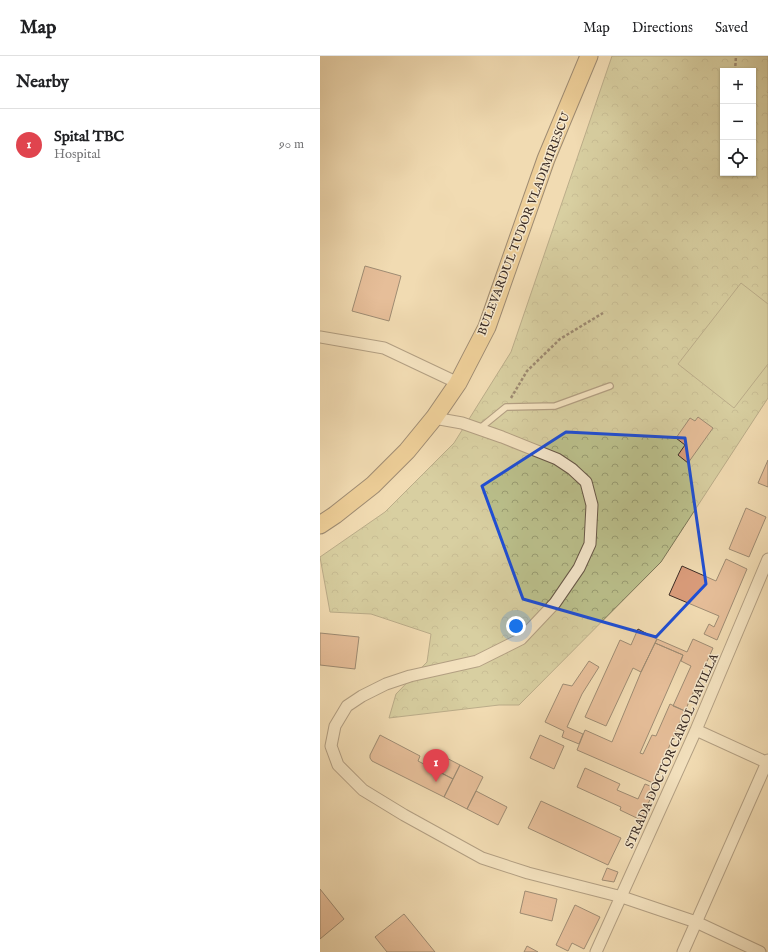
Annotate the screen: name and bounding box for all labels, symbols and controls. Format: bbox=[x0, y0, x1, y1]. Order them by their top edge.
text: Map bbox=[20, 16, 56, 40]
text: Map bbox=[583, 19, 610, 37]
text: Directions bbox=[632, 19, 693, 37]
text: Saved bbox=[715, 19, 748, 37]
map controls bbox=[720, 68, 756, 176]
button: + bbox=[720, 68, 756, 104]
text: Nearby bbox=[16, 72, 69, 93]
button: − bbox=[720, 104, 756, 140]
street label: BULEVARDUL TUDOR VLADIMIRESCU bbox=[474, 109, 574, 338]
text: Spital TBC bbox=[54, 127, 124, 146]
text: 1 bbox=[27, 136, 31, 153]
text: 90 m bbox=[279, 136, 304, 153]
button: locate bbox=[720, 140, 756, 176]
text: Hospital bbox=[54, 146, 101, 163]
your location bbox=[506, 616, 526, 636]
street label: STRADA DOCTOR CAROL DAVILLA bbox=[622, 650, 722, 851]
pin: 1 bbox=[423, 749, 449, 782]

